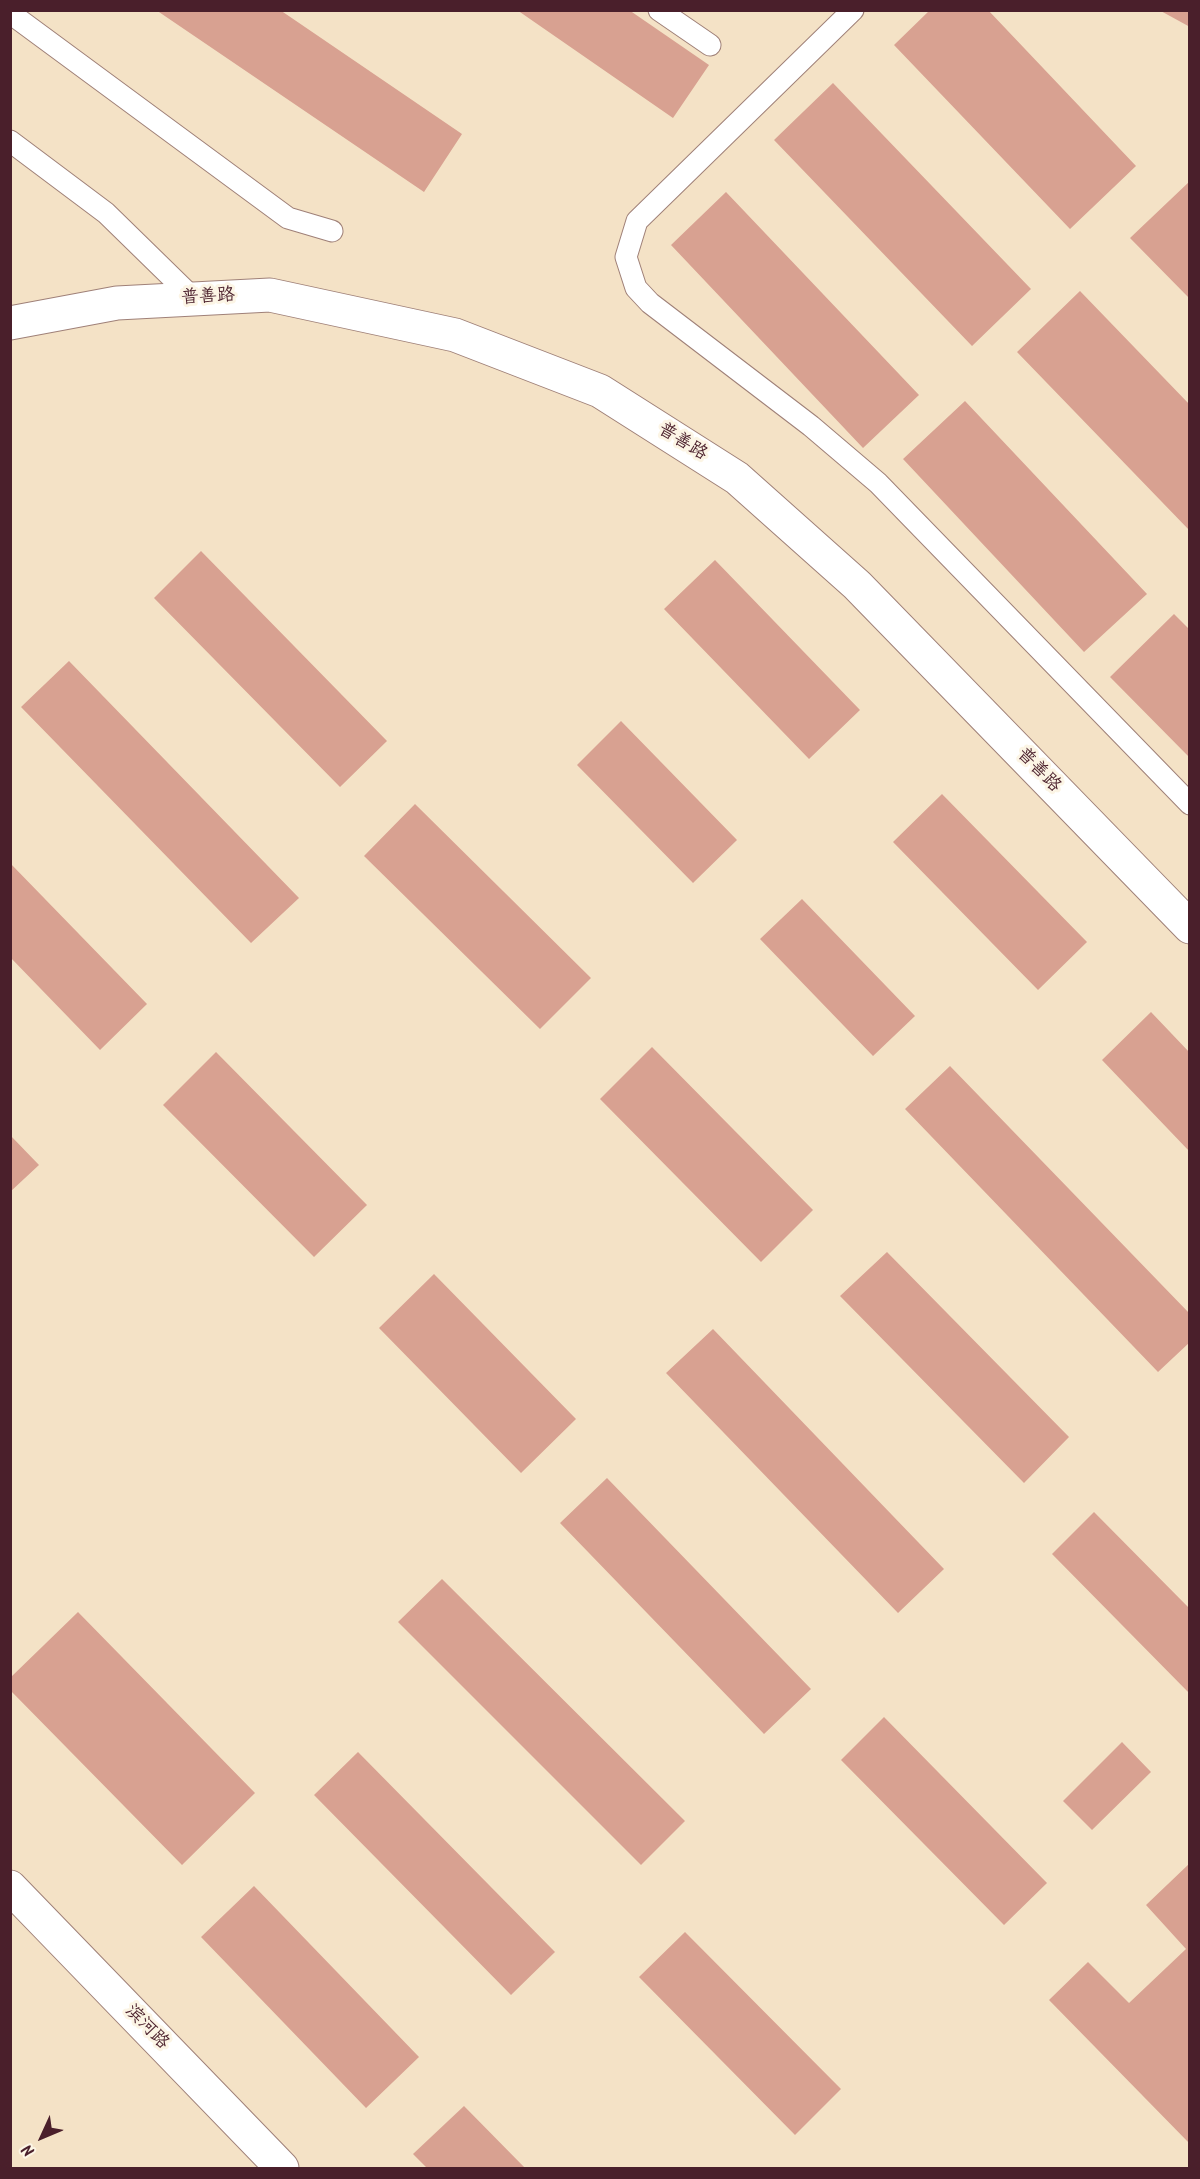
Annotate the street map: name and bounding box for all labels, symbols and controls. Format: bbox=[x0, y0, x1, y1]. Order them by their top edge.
street label: 普善路 bbox=[180, 286, 236, 310]
street label: 普善路 bbox=[653, 420, 711, 466]
street label: 普善路 bbox=[1011, 744, 1065, 798]
street label: 滨河路 bbox=[119, 2001, 173, 2055]
north arrow bbox=[12, 2107, 72, 2167]
text: N bbox=[16, 2138, 41, 2162]

